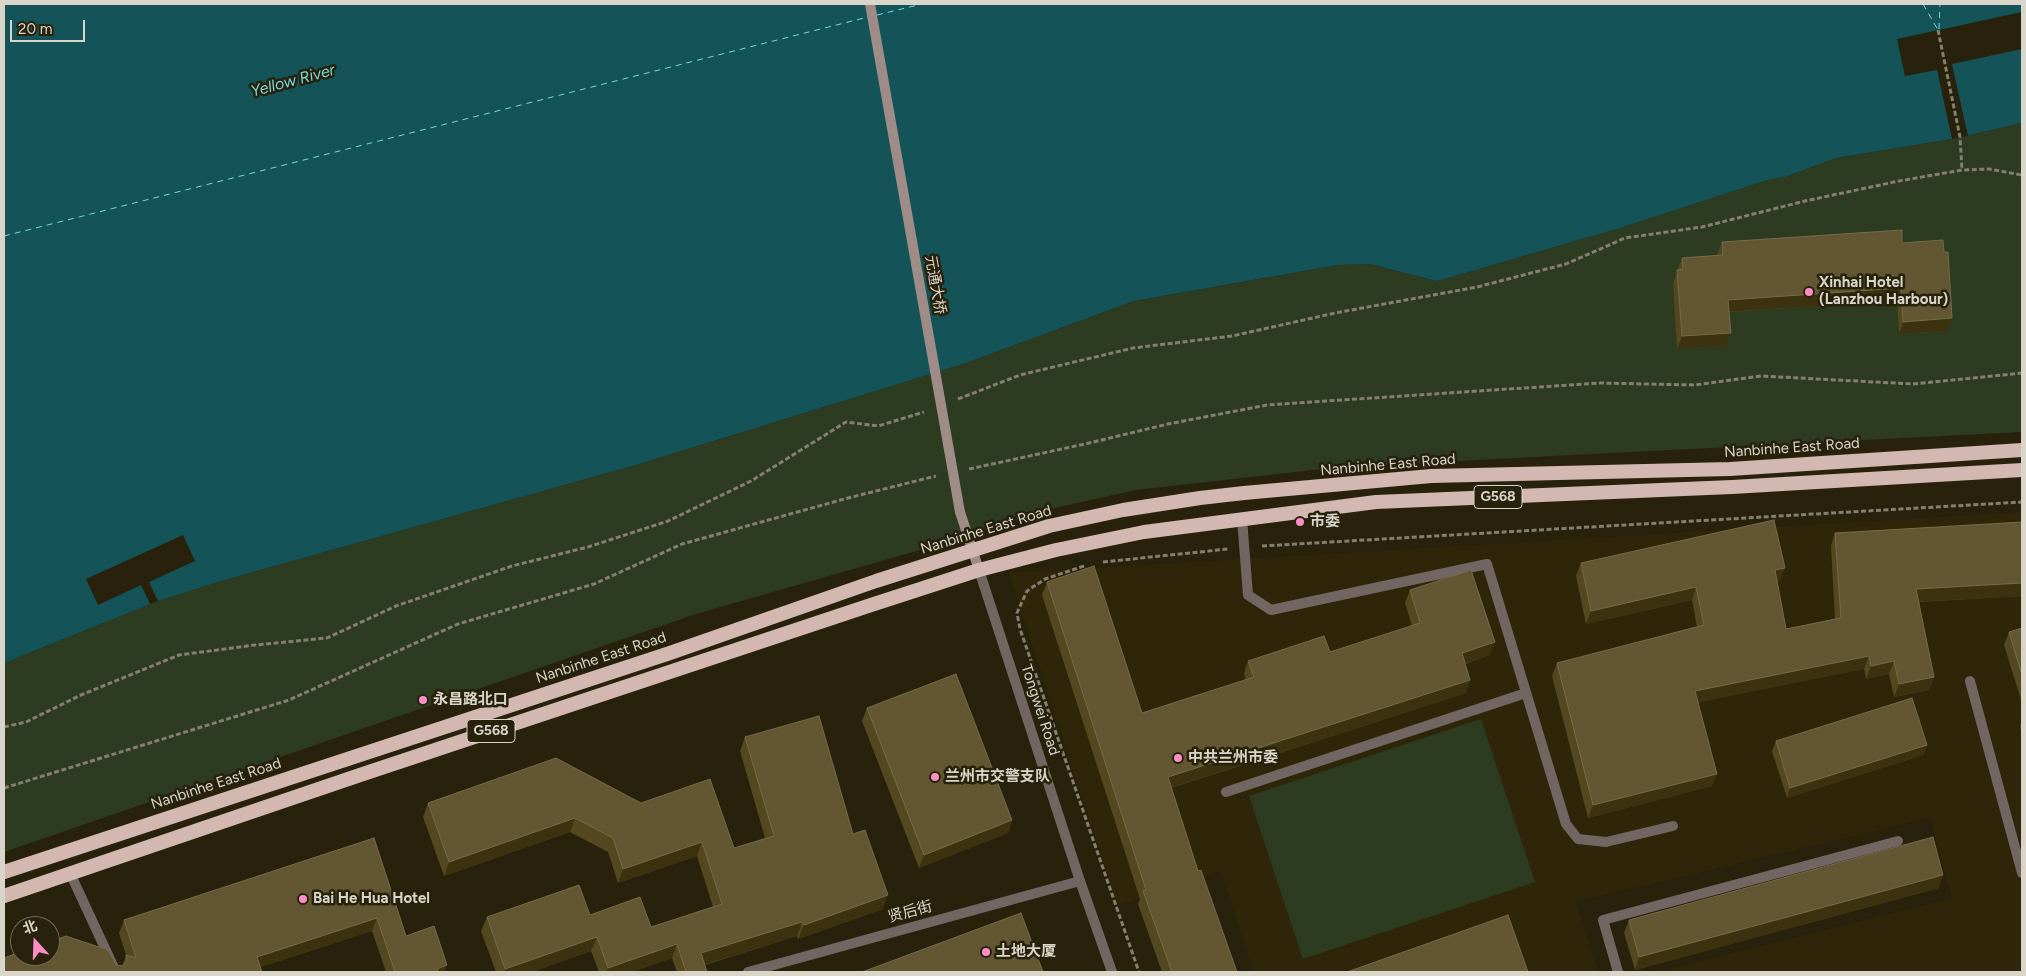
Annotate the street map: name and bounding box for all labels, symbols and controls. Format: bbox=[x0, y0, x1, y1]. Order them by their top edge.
scale bar bbox=[12, 10, 88, 42]
text: 20 m bbox=[18, 20, 52, 38]
water label: Yellow River bbox=[249, 61, 337, 101]
street label: 元通大桥 bbox=[921, 254, 949, 316]
place label: Xinhai Hotel (Lanzhou Harbour) bbox=[1819, 274, 1948, 309]
marker: Xinhai Hotel (Lanzhou Harbour) bbox=[1803, 286, 1815, 298]
street label: Nanbinhe East Road bbox=[1724, 434, 1860, 462]
street label: Nanbinhe East Road bbox=[1319, 450, 1457, 480]
road number: G568 bbox=[1474, 486, 1522, 508]
street label: Nanbinhe East Road bbox=[918, 502, 1054, 558]
place label: 市委 bbox=[1310, 513, 1340, 531]
marker: 市委 bbox=[1294, 516, 1306, 528]
street label: Nanbinhe East Road bbox=[534, 628, 668, 688]
street label: Tongwei Road bbox=[1017, 662, 1063, 758]
place label: 永昌路北口 bbox=[433, 691, 508, 709]
marker: 永昌路北口 bbox=[417, 694, 429, 706]
road number: G568 bbox=[467, 719, 515, 742]
place label: 中共兰州市委 bbox=[1188, 749, 1278, 767]
marker: 中共兰州市委 bbox=[1172, 752, 1184, 764]
street label: Nanbinhe East Road bbox=[149, 754, 283, 814]
place label: 兰州市交警支队 bbox=[945, 768, 1050, 786]
marker: 兰州市交警支队 bbox=[929, 771, 941, 783]
place label: Bai He Hua Hotel bbox=[313, 890, 430, 908]
marker: Bai He Hua Hotel bbox=[297, 893, 309, 905]
street label: 贤后街 bbox=[886, 897, 934, 927]
north arrow bbox=[10, 916, 60, 966]
text: 北 bbox=[21, 917, 40, 938]
place label: 土地大厦 bbox=[996, 943, 1056, 961]
marker: 土地大厦 bbox=[980, 946, 992, 958]

